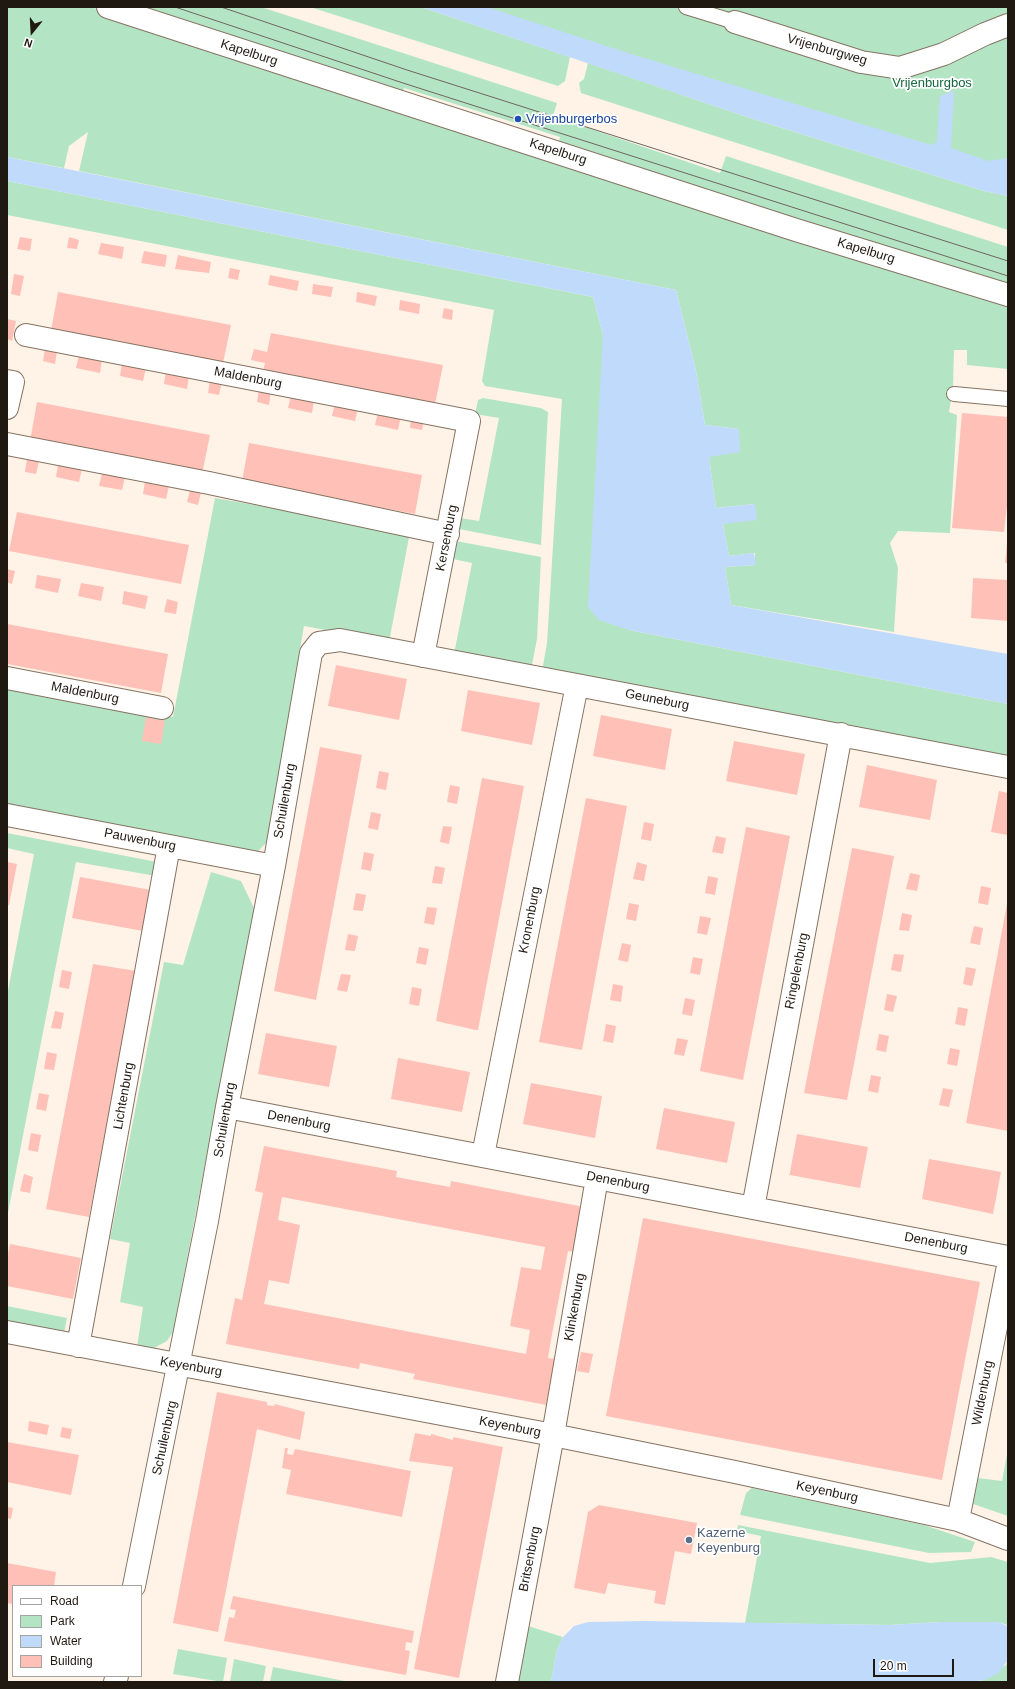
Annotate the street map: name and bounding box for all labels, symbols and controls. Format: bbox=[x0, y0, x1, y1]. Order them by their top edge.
north arrow bbox=[12, 12, 52, 52]
street label: Vrijenburgweg bbox=[785, 31, 869, 69]
text: N bbox=[23, 36, 34, 50]
street label: Kapelburg bbox=[218, 36, 280, 70]
park label: Vrijenburgbos bbox=[892, 75, 972, 91]
place label: Vrijenburgerbos bbox=[526, 111, 617, 127]
marker: Vrijenburgerbos bbox=[513, 114, 523, 124]
street label: Kapelburg bbox=[527, 135, 589, 169]
street label: Kapelburg bbox=[835, 235, 897, 267]
street label: Maldenburg bbox=[213, 364, 283, 392]
street label: Kersenburg bbox=[433, 504, 461, 572]
street label: Maldenburg bbox=[50, 679, 120, 707]
street label: Geuneburg bbox=[624, 686, 690, 714]
street label: Schuilenburg bbox=[271, 762, 299, 840]
street label: Pauwenburg bbox=[103, 825, 177, 855]
street label: Kronenburg bbox=[516, 885, 544, 955]
street label: Ringelenburg bbox=[782, 932, 812, 1010]
street label: Lichtenburg bbox=[110, 1061, 138, 1131]
street label: Schuilenburg bbox=[211, 1081, 239, 1159]
street label: Denenburg bbox=[266, 1107, 332, 1135]
street label: Denenburg bbox=[585, 1168, 651, 1196]
street label: Denenburg bbox=[903, 1229, 969, 1257]
street label: Klinkenburg bbox=[561, 1272, 589, 1342]
street label: Keyenburg bbox=[159, 1354, 223, 1380]
street label: Wildenburg bbox=[969, 1359, 997, 1427]
street label: Schuilenburg bbox=[149, 1399, 181, 1477]
street label: Keyenburg bbox=[478, 1413, 542, 1441]
street label: Keyenburg bbox=[795, 1478, 859, 1506]
street label: Britsenburg bbox=[516, 1525, 544, 1593]
place label: Kazerne Keyenburg bbox=[697, 1525, 760, 1556]
marker: Kazerne Keyenburg bbox=[684, 1535, 694, 1545]
legend bbox=[12, 1585, 142, 1677]
text: Road bbox=[50, 1594, 79, 1608]
text: Park bbox=[50, 1614, 75, 1628]
text: Water bbox=[50, 1634, 82, 1648]
scale bar bbox=[875, 1651, 956, 1677]
text: Building bbox=[50, 1654, 93, 1668]
text: 20 m bbox=[880, 1659, 907, 1673]

